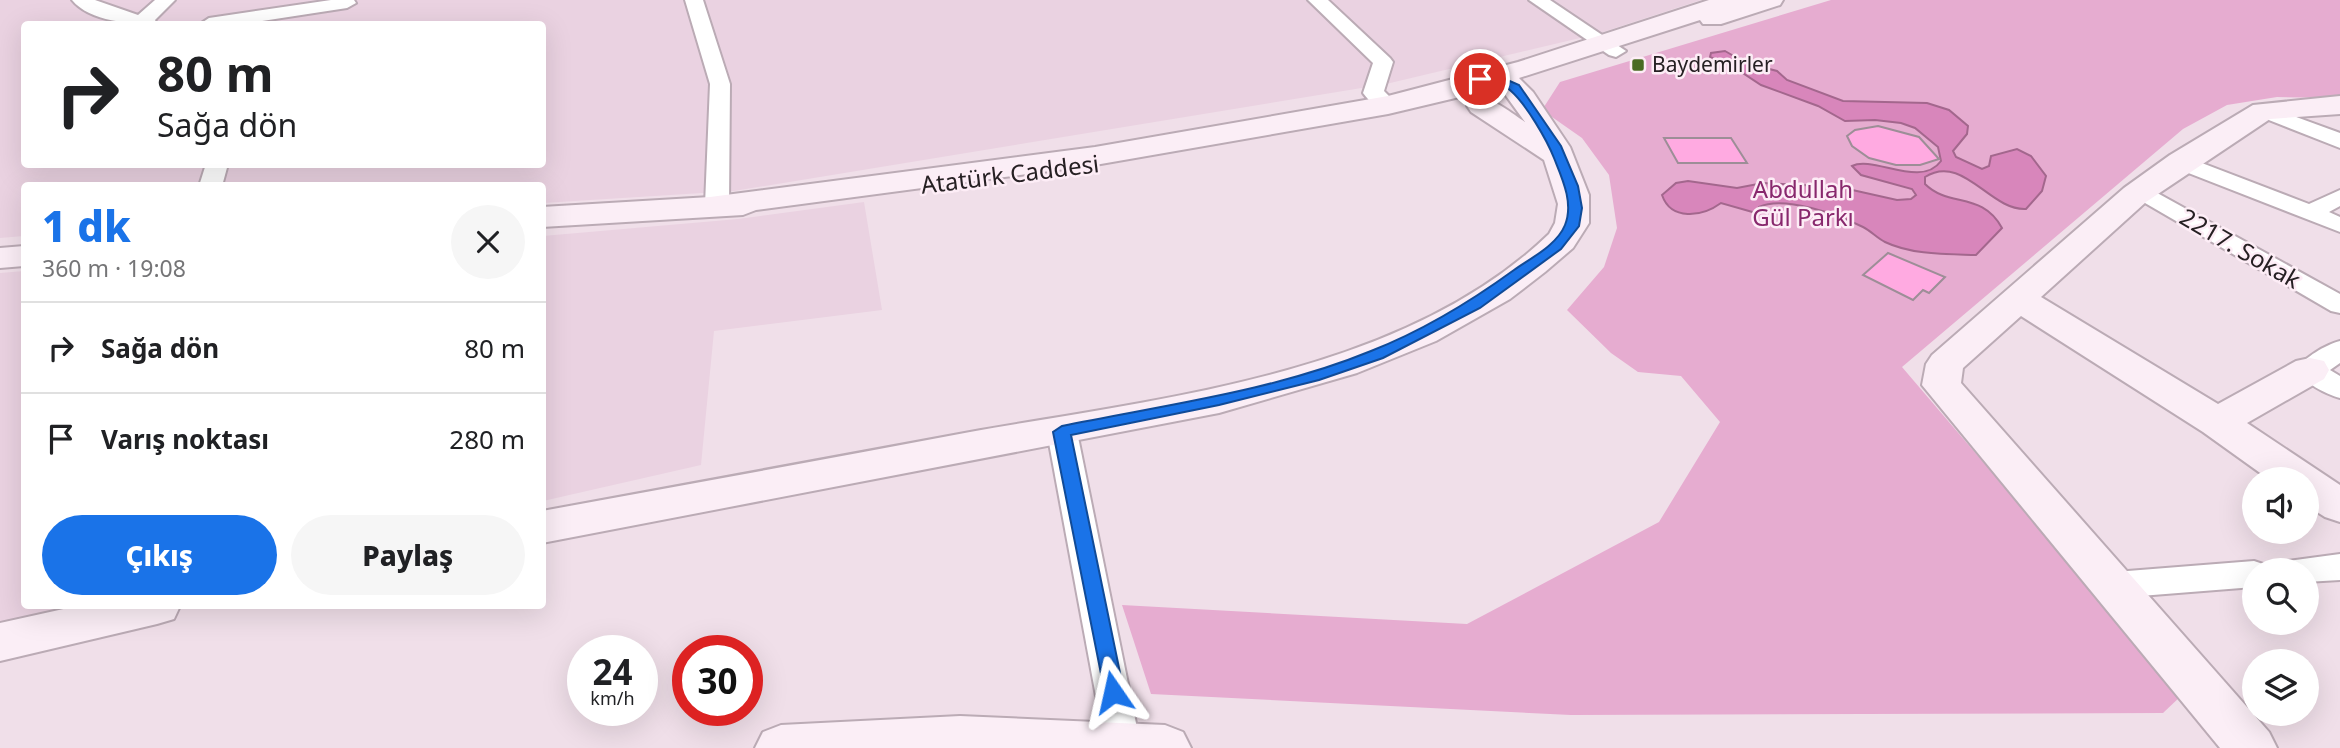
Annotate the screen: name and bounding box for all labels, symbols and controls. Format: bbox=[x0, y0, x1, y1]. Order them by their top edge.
text: 80 m bbox=[157, 40, 274, 106]
icon: right bbox=[42, 49, 133, 140]
pin bbox=[1450, 49, 1510, 109]
place label: Baydemirler bbox=[1652, 50, 1773, 78]
marker: Baydemirler bbox=[1630, 57, 1646, 73]
icon: arrive bbox=[1461, 60, 1499, 98]
text: Sağa dön bbox=[157, 103, 297, 146]
street label: Atatürk Caddesi bbox=[919, 146, 1101, 201]
park label: Abdullah Gül Parkı bbox=[1752, 172, 1854, 233]
text: 1 dk bbox=[42, 197, 131, 254]
street label: 2217. Sokak bbox=[2174, 200, 2307, 296]
button: close bbox=[451, 205, 525, 279]
text: 360 m · 19:08 bbox=[42, 252, 186, 284]
icon: right bbox=[42, 329, 80, 367]
text: Sağa dön bbox=[101, 330, 219, 366]
text: 80 m bbox=[464, 330, 525, 366]
icon: arrive bbox=[42, 420, 80, 458]
text: Varış noktası bbox=[101, 421, 269, 457]
text: 280 m bbox=[449, 421, 525, 457]
map controls bbox=[2242, 467, 2319, 726]
button: sound bbox=[2242, 467, 2319, 544]
button: Çıkış bbox=[42, 515, 277, 595]
button: Paylaş bbox=[291, 515, 525, 595]
button: search bbox=[2242, 558, 2319, 635]
speed limit sign: 30 bbox=[672, 635, 763, 726]
text: 24 bbox=[592, 648, 633, 695]
button: layers bbox=[2242, 649, 2319, 726]
position arrow bbox=[1076, 655, 1150, 729]
text: km/h bbox=[590, 686, 635, 710]

